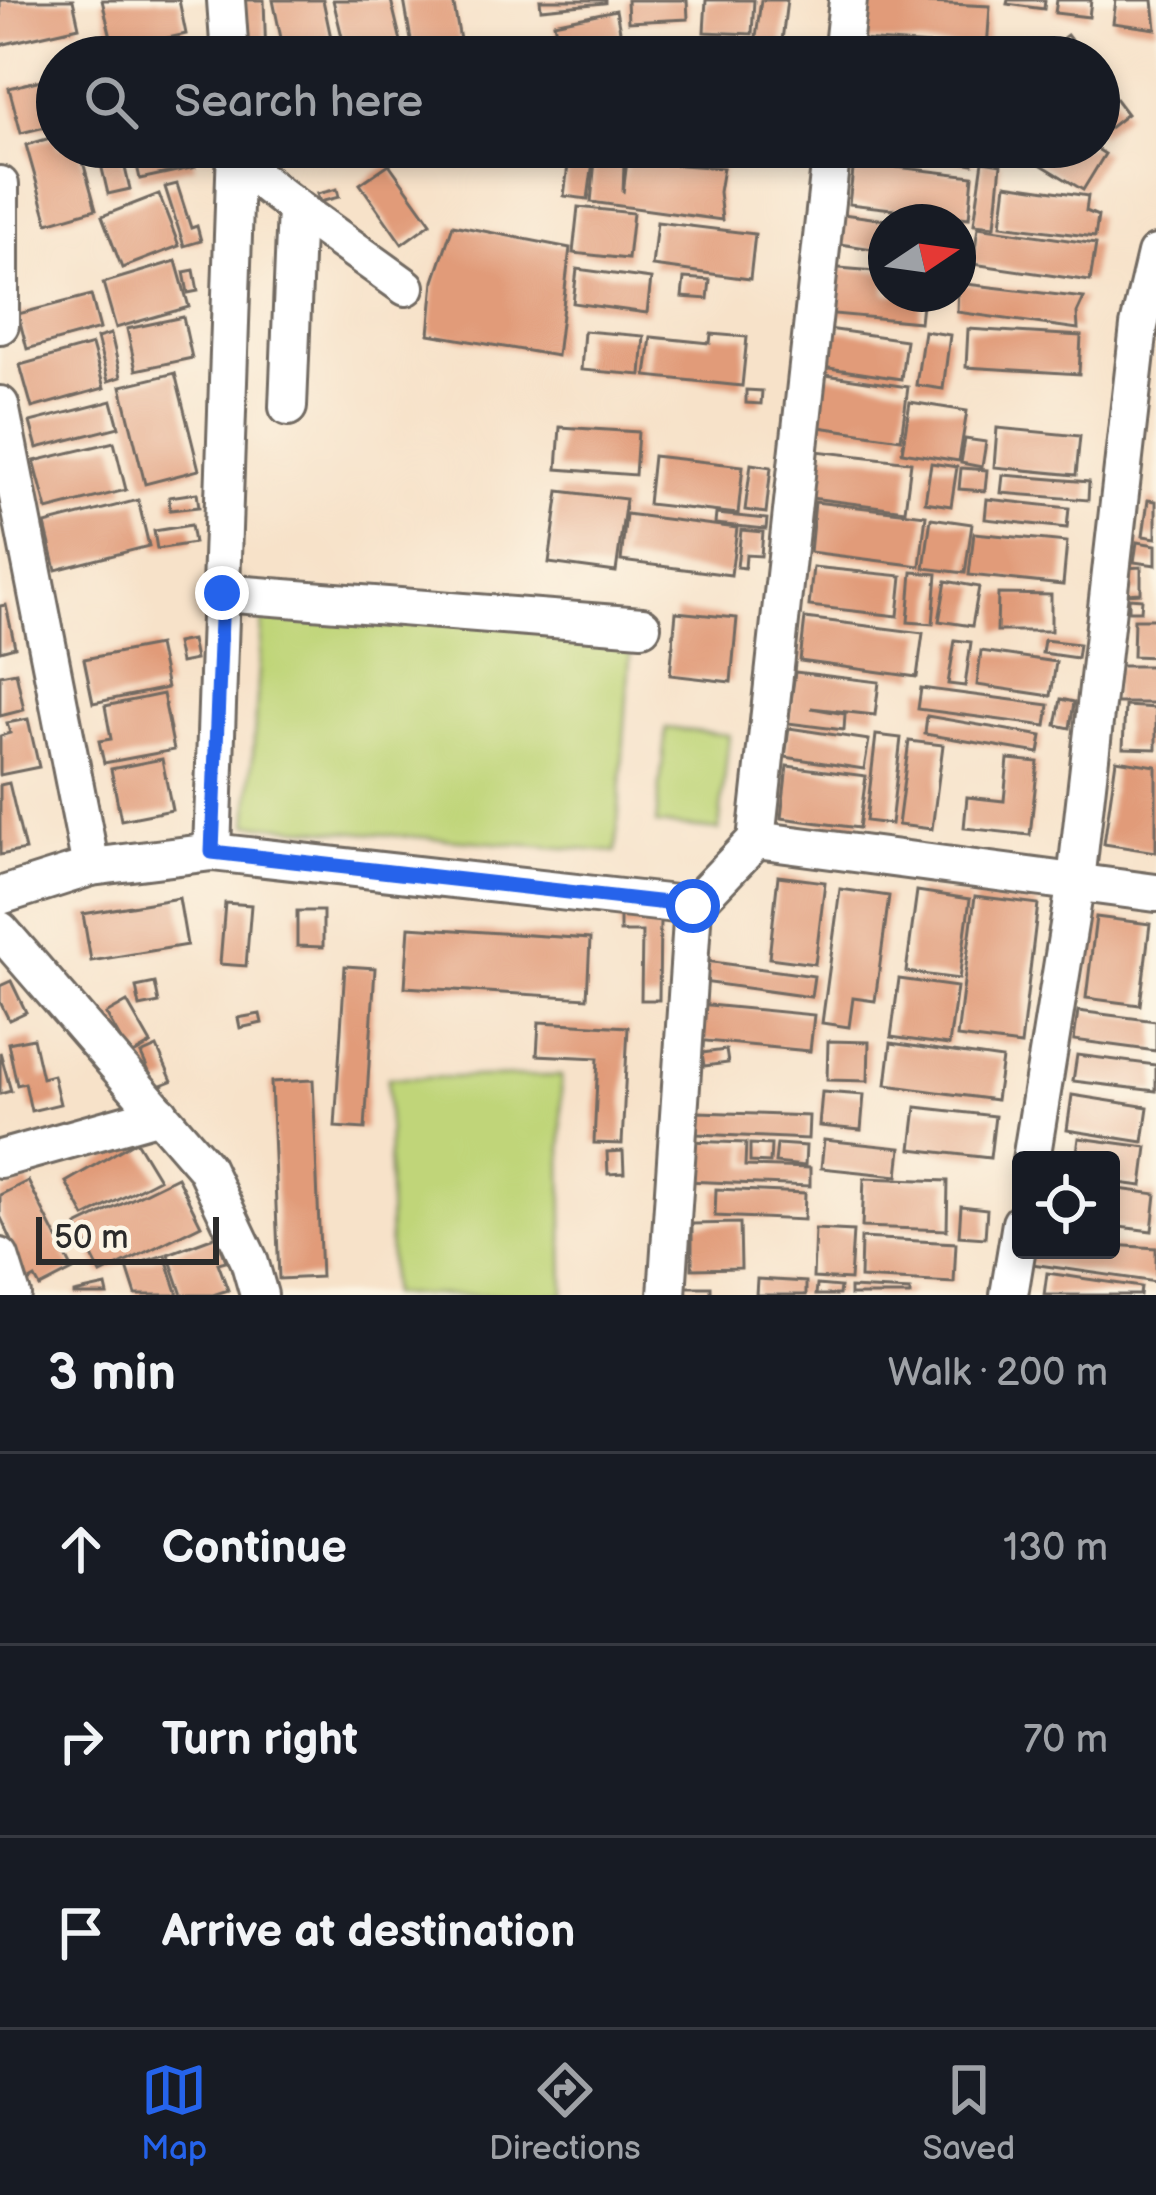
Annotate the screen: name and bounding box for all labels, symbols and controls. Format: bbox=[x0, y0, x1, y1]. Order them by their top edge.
search box bbox=[36, 36, 1120, 168]
icon: search bbox=[78, 69, 144, 135]
text: Search here bbox=[174, 75, 423, 130]
north arrow bbox=[868, 204, 976, 312]
route end bbox=[195, 566, 249, 620]
route start bbox=[666, 879, 720, 933]
map controls bbox=[1012, 1151, 1120, 1259]
button: locate bbox=[1012, 1151, 1120, 1259]
scale bar bbox=[36, 1211, 219, 1264]
text: 50 m bbox=[54, 1218, 129, 1258]
text: 3 min bbox=[48, 1343, 176, 1404]
text: Walk · 200 m bbox=[888, 1350, 1108, 1397]
icon: ahead bbox=[48, 1516, 114, 1582]
text: Continue bbox=[162, 1521, 347, 1576]
text: 130 m bbox=[1003, 1525, 1108, 1572]
icon: right bbox=[48, 1708, 114, 1774]
text: Turn right bbox=[162, 1713, 358, 1768]
text: 70 m bbox=[1023, 1717, 1108, 1764]
icon: arrive bbox=[48, 1900, 114, 1966]
text: Arrive at destination bbox=[162, 1905, 575, 1960]
tab: Map bbox=[141, 2057, 207, 2169]
tab: Directions bbox=[489, 2057, 641, 2169]
tab: Saved bbox=[922, 2057, 1015, 2169]

